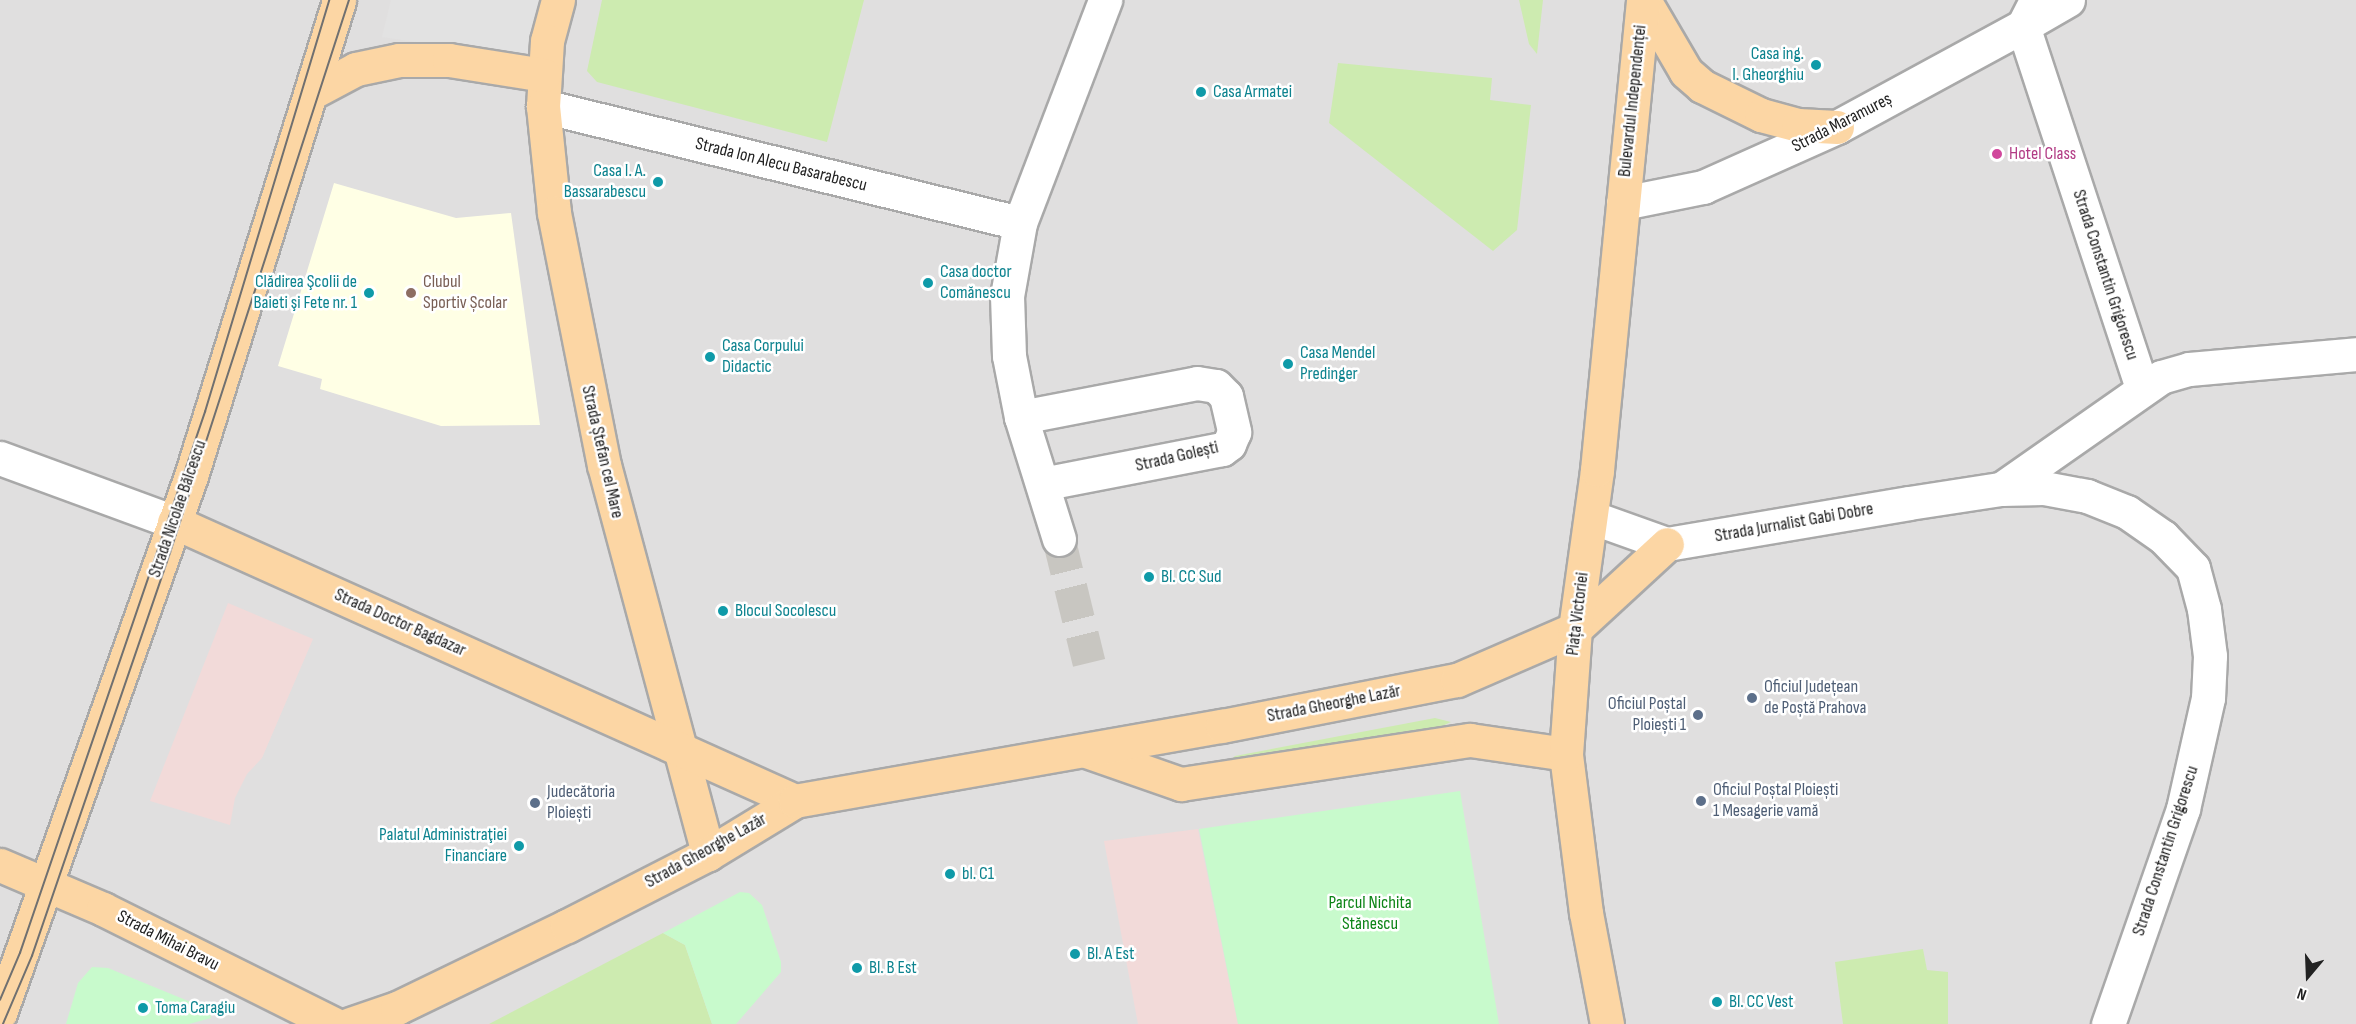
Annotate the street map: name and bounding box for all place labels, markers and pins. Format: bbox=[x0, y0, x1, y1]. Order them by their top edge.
place label: Casa ing. I. Gheorghiu bbox=[1732, 44, 1804, 86]
marker: Casa ing. I. Gheorghiu bbox=[1809, 58, 1823, 72]
place label: Casa Armatei bbox=[1213, 81, 1292, 103]
marker: Casa Armatei bbox=[1194, 85, 1208, 99]
place label: Hotel Class bbox=[2009, 143, 2076, 165]
marker: Hotel Class bbox=[1990, 147, 2004, 161]
place label: Casa I. A. Bassarabescu bbox=[564, 161, 646, 204]
marker: Casa I. A. Bassarabescu bbox=[651, 175, 665, 189]
place label: Casa doctor Comănescu bbox=[940, 262, 1012, 304]
place label: Clădirea Şcolii de Baieti şi Fete nr. 1 bbox=[254, 272, 357, 314]
place label: Clubul Sportiv Școlar bbox=[423, 272, 507, 314]
marker: Casa doctor Comănescu bbox=[921, 276, 935, 290]
marker: Clădirea Şcolii de Baieti şi Fete nr. 1 bbox=[362, 286, 376, 300]
marker: Clubul Sportiv Școlar bbox=[404, 286, 418, 300]
place label: Casa Corpului Didactic bbox=[722, 336, 804, 378]
place label: Casa Mendel Predinger bbox=[1300, 343, 1375, 386]
marker: Casa Corpului Didactic bbox=[703, 350, 717, 364]
marker: Casa Mendel Predinger bbox=[1281, 357, 1295, 371]
place label: Bl. CC Sud bbox=[1161, 566, 1222, 588]
marker: Bl. CC Sud bbox=[1142, 570, 1156, 584]
place label: Blocul Socolescu bbox=[735, 600, 836, 622]
marker: Blocul Socolescu bbox=[716, 604, 730, 618]
place label: Oficiul Județean de Poștă Prahova bbox=[1764, 677, 1866, 720]
marker: Oficiul Județean de Poștă Prahova bbox=[1745, 691, 1759, 705]
place label: Oficiul Poștal Ploiești 1 bbox=[1608, 694, 1686, 736]
marker: Oficiul Poștal Ploiești 1 bbox=[1691, 708, 1705, 722]
place label: Oficiul Poștal Ploiești 1 Mesagerie vamă bbox=[1713, 780, 1838, 822]
place label: Judecătoria Ploiești bbox=[547, 782, 615, 824]
marker: Oficiul Poștal Ploiești 1 Mesagerie vamă bbox=[1694, 794, 1708, 808]
marker: Judecătoria Ploiești bbox=[528, 796, 542, 810]
place label: Palatul Administraţiei Financiare bbox=[379, 825, 507, 868]
marker: Palatul Administraţiei Financiare bbox=[512, 839, 526, 853]
place label: bl. C1 bbox=[962, 863, 994, 885]
marker: bl. C1 bbox=[943, 867, 957, 881]
place label: Bl. A Est bbox=[1087, 943, 1135, 965]
marker: Bl. A Est bbox=[1068, 947, 1082, 961]
place label: Bl. B Est bbox=[869, 957, 917, 979]
marker: Bl. B Est bbox=[850, 961, 864, 975]
place label: Bl. CC Vest bbox=[1729, 991, 1794, 1013]
marker: Bl. CC Vest bbox=[1710, 995, 1724, 1009]
place label: Toma Caragiu bbox=[155, 997, 235, 1019]
marker: Toma Caragiu bbox=[136, 1001, 150, 1015]

